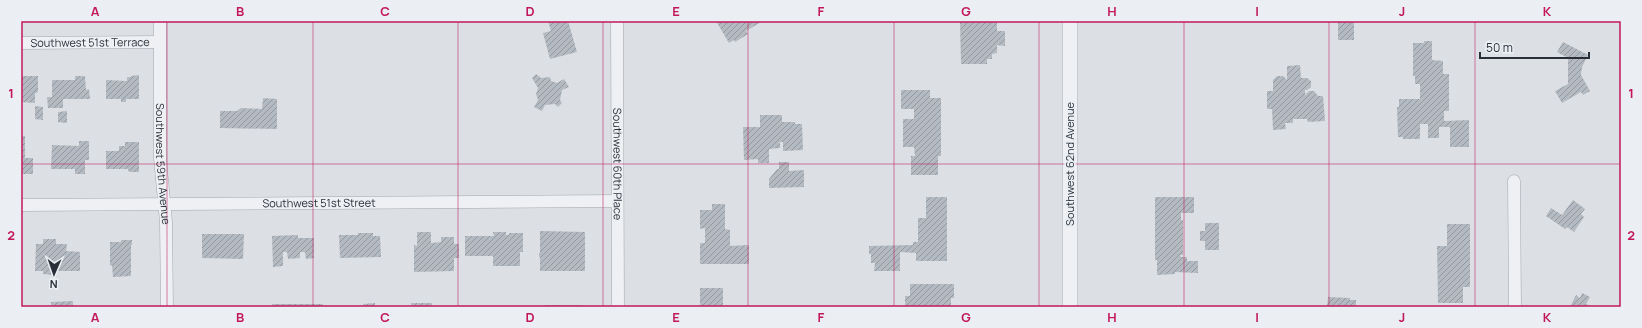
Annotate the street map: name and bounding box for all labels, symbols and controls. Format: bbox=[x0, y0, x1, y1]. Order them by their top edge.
text: A bbox=[91, 2, 100, 20]
text: B bbox=[236, 2, 244, 20]
text: C bbox=[380, 2, 390, 20]
text: D bbox=[525, 2, 535, 20]
text: E bbox=[672, 2, 680, 20]
text: F bbox=[818, 2, 825, 20]
text: G bbox=[961, 2, 971, 20]
text: H bbox=[1107, 2, 1117, 20]
text: I bbox=[1255, 2, 1259, 20]
text: J bbox=[1399, 2, 1405, 20]
text: K bbox=[1543, 2, 1552, 20]
street label: Southwest 51st Terrace bbox=[30, 34, 150, 50]
scale bar bbox=[1480, 34, 1589, 60]
text: 50 m bbox=[1486, 39, 1513, 56]
text: 1 bbox=[8, 84, 14, 102]
text: 1 bbox=[1628, 84, 1634, 102]
street label: Southwest 62nd Avenue bbox=[1062, 102, 1077, 226]
street label: Southwest 59th Avenue bbox=[153, 103, 174, 226]
street label: Southwest 60th Place bbox=[610, 108, 626, 221]
street label: Southwest 51st Street bbox=[262, 195, 376, 210]
text: 2 bbox=[7, 226, 15, 244]
text: 2 bbox=[1627, 226, 1635, 244]
north arrow bbox=[34, 254, 74, 294]
text: N bbox=[49, 277, 58, 292]
text: A bbox=[91, 308, 100, 326]
text: B bbox=[236, 308, 244, 326]
text: C bbox=[380, 308, 390, 326]
text: D bbox=[525, 308, 535, 326]
text: E bbox=[672, 308, 680, 326]
text: F bbox=[818, 308, 825, 326]
text: G bbox=[961, 308, 971, 326]
text: H bbox=[1107, 308, 1117, 326]
text: I bbox=[1255, 308, 1259, 326]
text: J bbox=[1399, 308, 1405, 326]
text: K bbox=[1543, 308, 1552, 326]

